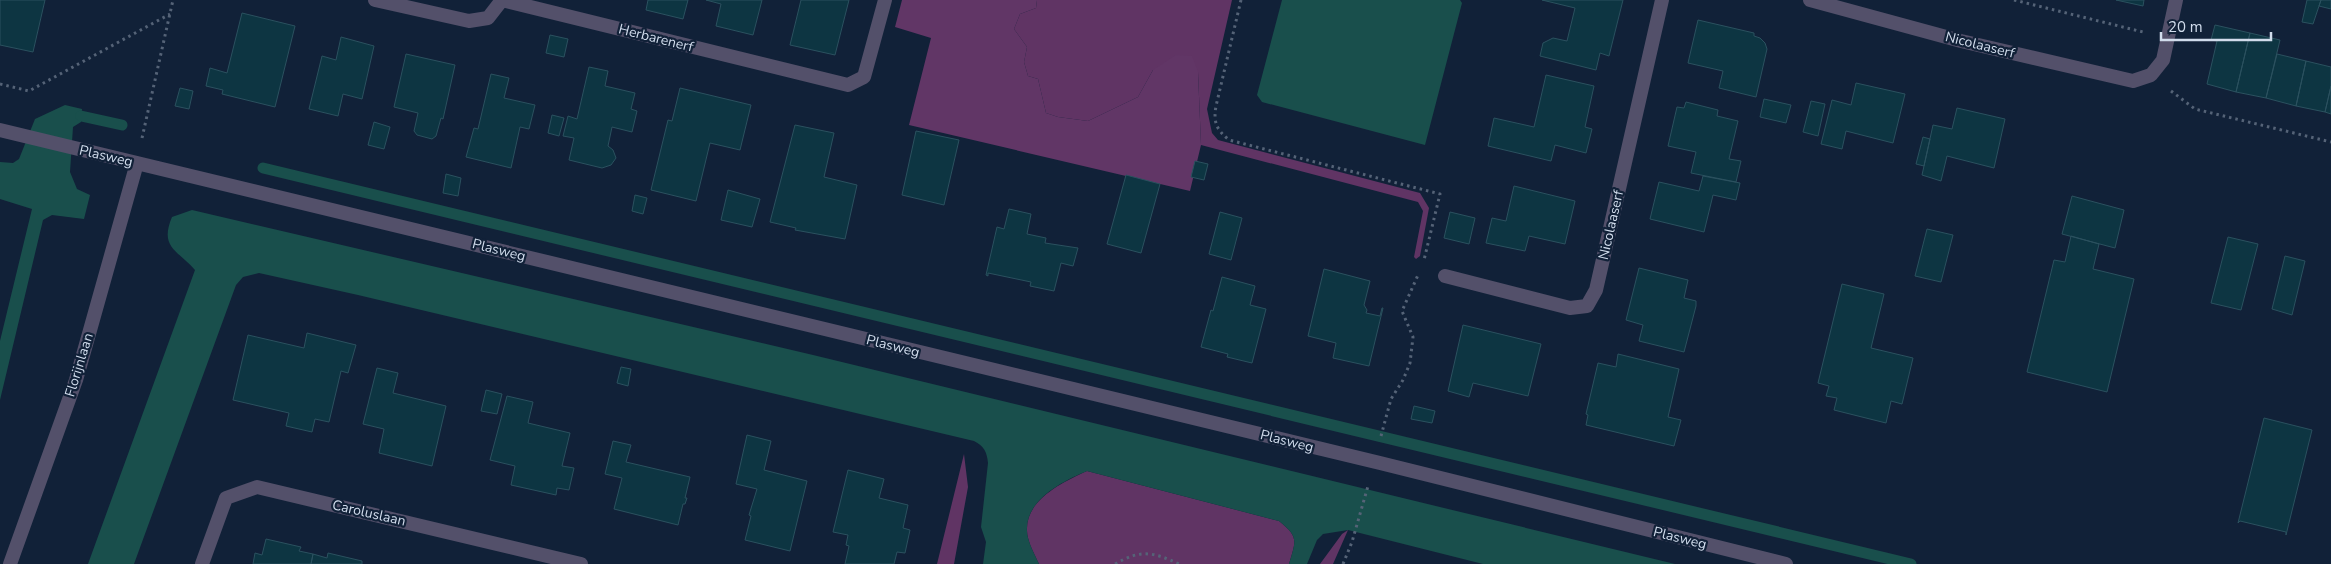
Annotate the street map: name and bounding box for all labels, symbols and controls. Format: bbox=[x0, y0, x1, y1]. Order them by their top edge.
scale bar bbox=[2161, 10, 2271, 42]
text: 20 m bbox=[2168, 17, 2203, 37]
street label: Herbarenerf bbox=[617, 20, 696, 57]
street label: Nicolaaserf bbox=[1943, 27, 2017, 63]
street label: Plasweg bbox=[77, 141, 135, 171]
street label: Nicolaaserf bbox=[1594, 188, 1628, 262]
street label: Plasweg bbox=[470, 234, 528, 266]
street label: Plasweg bbox=[864, 330, 922, 362]
street label: Florijnlaan bbox=[60, 331, 98, 399]
street label: Plasweg bbox=[1258, 425, 1316, 457]
street label: Caroluslaan bbox=[330, 495, 408, 531]
street label: Plasweg bbox=[1651, 522, 1709, 554]

